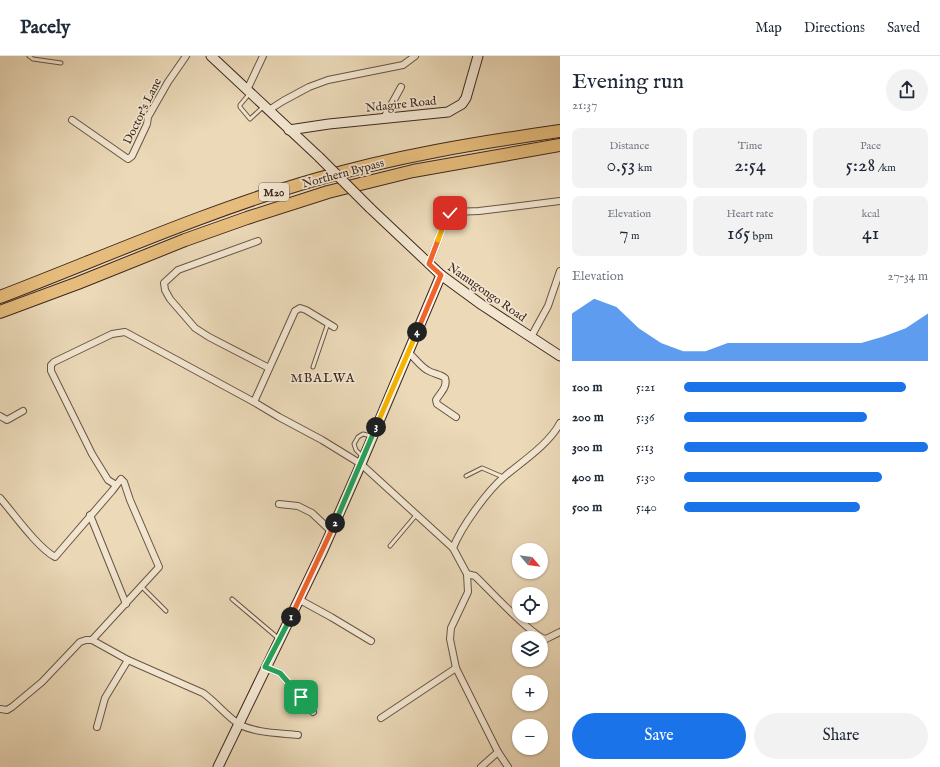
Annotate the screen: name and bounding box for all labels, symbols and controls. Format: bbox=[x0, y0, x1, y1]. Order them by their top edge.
text: Pacely bbox=[20, 16, 70, 40]
text: Map bbox=[755, 19, 782, 37]
text: Directions bbox=[804, 19, 865, 37]
text: Saved bbox=[887, 19, 920, 37]
text: Evening run bbox=[572, 68, 684, 96]
button: share bbox=[886, 69, 928, 111]
street label: Doctor's Lane bbox=[120, 75, 165, 147]
street label: Ndagire Road bbox=[365, 93, 438, 116]
text: 21:37 bbox=[572, 97, 597, 114]
text: Distance bbox=[609, 139, 649, 153]
text: Time bbox=[738, 139, 762, 153]
text: Pace bbox=[860, 139, 881, 153]
text: 0.53 bbox=[607, 153, 635, 178]
text: 2:54 bbox=[734, 153, 766, 178]
text: 5:28 bbox=[846, 153, 875, 178]
street label: Northern Bypass bbox=[300, 155, 386, 193]
text: km bbox=[635, 161, 652, 175]
text: /km bbox=[875, 161, 896, 175]
road number: M20 bbox=[259, 183, 289, 201]
pin bbox=[433, 196, 467, 230]
icon: check bbox=[439, 202, 461, 224]
text: Elevation bbox=[608, 207, 651, 221]
text: Heart rate bbox=[727, 207, 773, 221]
text: kcal bbox=[861, 207, 880, 221]
text: 7 bbox=[619, 221, 629, 246]
text: 165 bbox=[727, 221, 750, 246]
text: 41 bbox=[862, 221, 879, 246]
text: m bbox=[629, 229, 639, 243]
text: bpm bbox=[750, 229, 773, 243]
street label: Namugongo Road bbox=[444, 260, 529, 325]
text: Elevation bbox=[572, 268, 624, 285]
text: 27–34 m bbox=[888, 268, 928, 285]
pin: 4 bbox=[407, 322, 427, 342]
text: 4 bbox=[414, 325, 420, 339]
district label: MBALWA bbox=[290, 370, 356, 387]
text: 100 m bbox=[572, 379, 602, 396]
text: 5:21 bbox=[636, 379, 655, 396]
text: 200 m bbox=[572, 409, 604, 426]
text: 5:36 bbox=[636, 409, 654, 426]
pin: 3 bbox=[366, 417, 386, 437]
text: 3 bbox=[374, 420, 378, 434]
text: 300 m bbox=[572, 439, 603, 456]
text: 5:13 bbox=[636, 439, 654, 456]
text: 400 m bbox=[572, 469, 604, 486]
text: 5:30 bbox=[636, 469, 655, 486]
text: 500 m bbox=[572, 499, 602, 516]
text: 5:40 bbox=[636, 499, 657, 516]
pin: 2 bbox=[325, 513, 345, 533]
text: 2 bbox=[332, 516, 338, 530]
north arrow bbox=[512, 543, 548, 579]
map controls bbox=[512, 543, 548, 755]
button: locate bbox=[512, 587, 548, 623]
pin: 1 bbox=[281, 607, 301, 627]
text: 1 bbox=[289, 610, 293, 624]
button: layers bbox=[512, 631, 548, 667]
button: + bbox=[512, 675, 548, 711]
pin bbox=[284, 680, 318, 714]
icon: arrive bbox=[290, 686, 312, 708]
button: Save bbox=[572, 713, 746, 759]
button: Share bbox=[754, 713, 928, 759]
button: − bbox=[512, 719, 548, 755]

